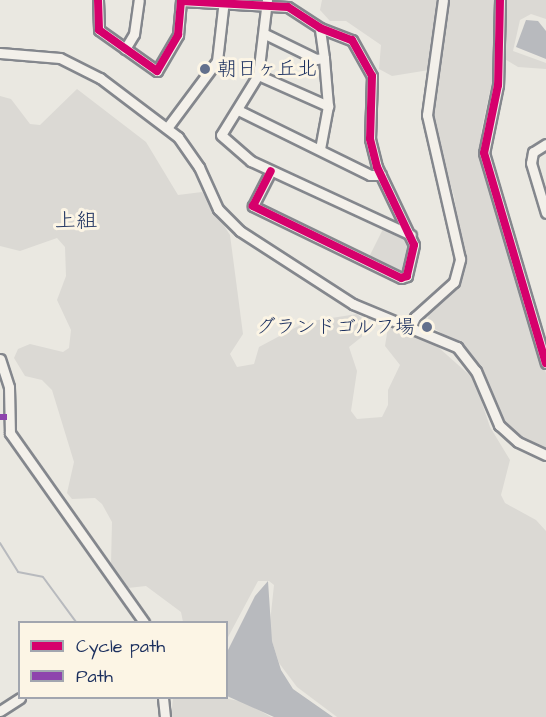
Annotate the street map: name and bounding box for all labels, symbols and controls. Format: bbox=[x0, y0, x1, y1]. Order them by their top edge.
place label: 朝日ヶ丘北 bbox=[217, 57, 317, 81]
marker: 朝日ヶ丘北 bbox=[198, 62, 212, 76]
district label: 上組 bbox=[55, 208, 97, 234]
place label: グランドゴルフ場 bbox=[255, 315, 415, 339]
marker: グランドゴルフ場 bbox=[420, 320, 434, 334]
legend bbox=[18, 621, 228, 699]
text: Cycle path bbox=[76, 634, 165, 659]
text: Path bbox=[76, 664, 113, 689]

